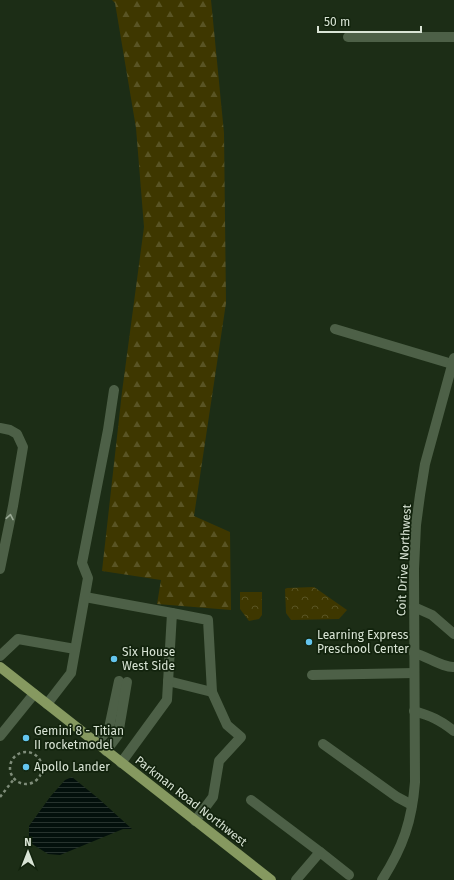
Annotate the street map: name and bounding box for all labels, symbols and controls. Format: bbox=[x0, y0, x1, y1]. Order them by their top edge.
scale bar bbox=[318, 8, 421, 34]
text: 50 m bbox=[324, 15, 350, 29]
street label: Coit Drive Northwest bbox=[394, 503, 414, 616]
one-way arrow bbox=[6, 514, 14, 520]
place label: Learning Express Preschool Center bbox=[317, 628, 409, 656]
marker: Learning Express Preschool Center bbox=[304, 637, 314, 647]
place label: Six House West Side bbox=[122, 645, 175, 673]
marker: Six House West Side bbox=[109, 654, 119, 664]
place label: Gemini 8 - Titian II rocketmodel bbox=[34, 724, 124, 752]
marker: Gemini 8 - Titian II rocketmodel bbox=[21, 733, 31, 743]
street label: Parkman Road Northwest bbox=[132, 753, 250, 849]
place label: Apollo Lander bbox=[34, 760, 110, 774]
marker: Apollo Lander bbox=[21, 762, 31, 772]
north arrow bbox=[8, 832, 48, 872]
text: N bbox=[24, 836, 32, 849]

